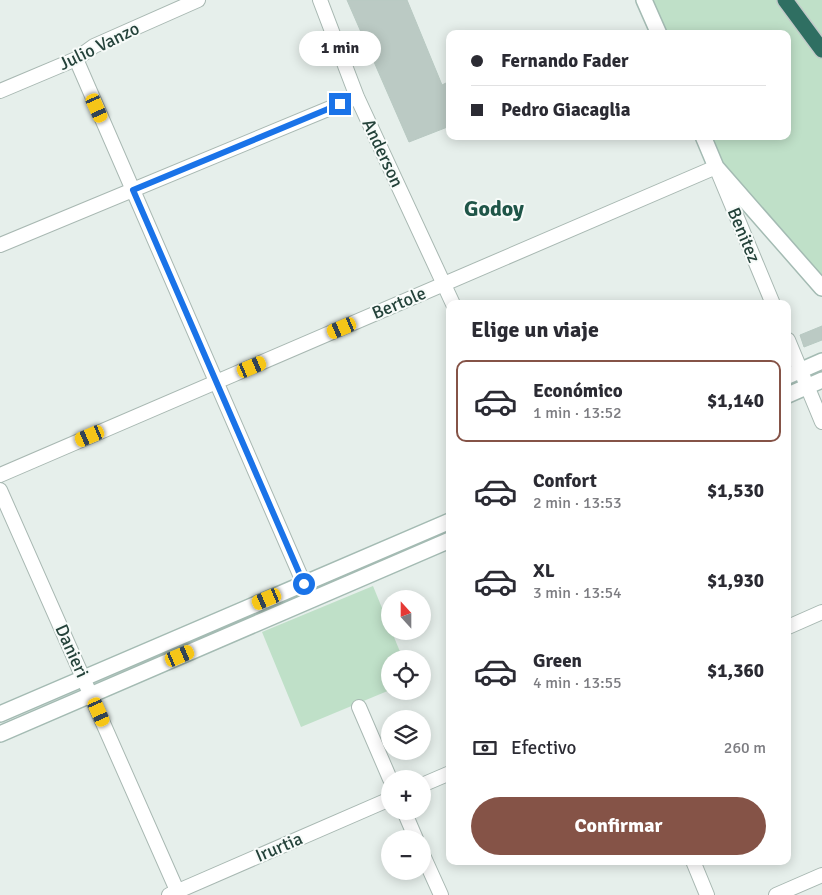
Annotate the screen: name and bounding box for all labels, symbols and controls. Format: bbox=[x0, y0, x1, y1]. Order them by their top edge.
street label: Julio Vanzo bbox=[55, 17, 143, 75]
callout: 1 min bbox=[299, 32, 381, 66]
text: 1 min bbox=[321, 38, 359, 58]
text: Fernando Fader bbox=[501, 49, 629, 73]
car bbox=[84, 91, 109, 125]
route end bbox=[329, 93, 351, 115]
text: Pedro Giacaglia bbox=[501, 98, 631, 122]
street label: Anderson bbox=[358, 115, 408, 191]
district label: Godoy bbox=[464, 195, 524, 222]
street label: Benitez bbox=[723, 204, 765, 266]
street label: Bertole bbox=[369, 282, 429, 324]
car bbox=[325, 315, 358, 341]
text: Elige un viaje bbox=[471, 316, 599, 343]
car bbox=[235, 354, 268, 380]
icon: car bbox=[473, 379, 518, 424]
text: Económico bbox=[533, 379, 623, 403]
text: $1,140 bbox=[707, 389, 764, 413]
text: 1 min · 13:52 bbox=[533, 403, 622, 423]
car bbox=[73, 423, 106, 449]
icon: car bbox=[473, 469, 518, 514]
text: Confort bbox=[533, 469, 597, 493]
text: $1,530 bbox=[707, 479, 764, 503]
text: 2 min · 13:53 bbox=[533, 493, 622, 513]
icon: car bbox=[473, 559, 518, 604]
text: XL bbox=[533, 559, 555, 583]
text: $1,930 bbox=[707, 569, 764, 593]
route start bbox=[293, 573, 315, 595]
text: 3 min · 13:54 bbox=[533, 583, 622, 603]
car bbox=[250, 586, 283, 612]
north arrow bbox=[381, 590, 431, 640]
map controls bbox=[381, 590, 431, 880]
street label: Danieri bbox=[51, 621, 93, 681]
car bbox=[163, 643, 196, 669]
icon: car bbox=[473, 649, 518, 694]
text: Green bbox=[533, 649, 582, 673]
button: locate bbox=[381, 650, 431, 700]
text: $1,360 bbox=[707, 659, 764, 683]
text: 4 min · 13:55 bbox=[533, 673, 622, 693]
car bbox=[86, 695, 111, 729]
button: layers bbox=[381, 710, 431, 760]
icon: cash bbox=[471, 734, 499, 762]
text: Efectivo bbox=[511, 736, 576, 760]
text: 260 m bbox=[724, 738, 766, 758]
button: + bbox=[381, 770, 431, 820]
button: Confirmar bbox=[471, 797, 766, 855]
street label: Irurtia bbox=[252, 827, 306, 867]
button: − bbox=[381, 830, 431, 880]

